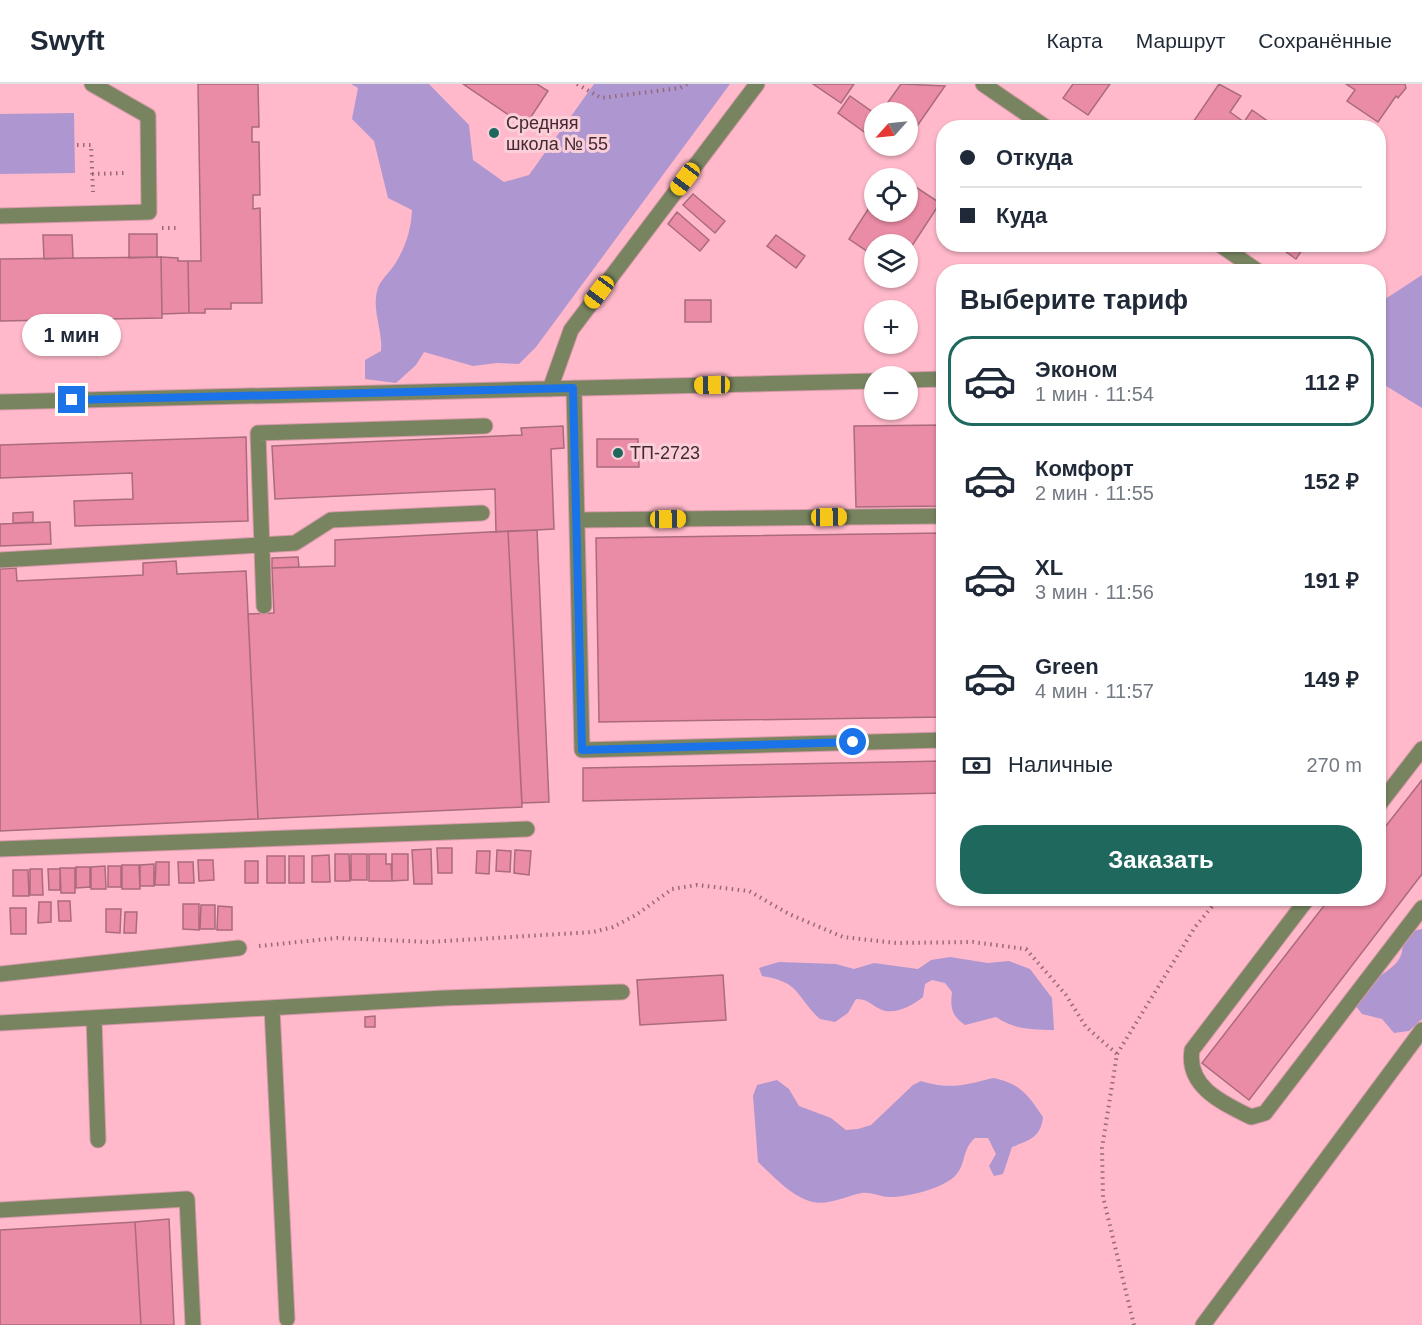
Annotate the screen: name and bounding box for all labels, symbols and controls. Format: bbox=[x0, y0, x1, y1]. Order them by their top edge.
text: Swyft bbox=[30, 25, 105, 56]
text: Карта bbox=[1047, 29, 1103, 52]
text: Маршрут bbox=[1136, 29, 1225, 52]
text: Сохранённые bbox=[1258, 29, 1392, 52]
north arrow bbox=[864, 102, 918, 156]
map controls bbox=[864, 102, 918, 420]
place label: Средняя школа № 55 bbox=[506, 113, 608, 154]
marker: Средняя школа № 55 bbox=[487, 126, 501, 140]
text: Откуда bbox=[996, 145, 1073, 170]
car bbox=[667, 159, 703, 199]
button: locate bbox=[864, 168, 918, 222]
text: Куда bbox=[996, 203, 1047, 228]
button: layers bbox=[864, 234, 918, 288]
car bbox=[581, 272, 617, 312]
text: Выберите тариф bbox=[960, 285, 1188, 315]
button: + bbox=[864, 300, 918, 354]
callout: 1 мин bbox=[22, 313, 122, 355]
text: 1 мин bbox=[44, 324, 99, 346]
icon: car bbox=[963, 354, 1017, 408]
text: Эконом bbox=[1035, 357, 1118, 382]
button: − bbox=[864, 366, 918, 420]
text: 112 ₽ bbox=[1305, 370, 1359, 395]
car bbox=[694, 376, 730, 394]
text: 1 мин · 11:54 bbox=[1035, 383, 1154, 405]
route end bbox=[58, 386, 85, 413]
place label: ТП-2723 bbox=[630, 443, 700, 463]
marker: ТП-2723 bbox=[611, 446, 625, 460]
icon: car bbox=[963, 453, 1017, 507]
text: Комфорт bbox=[1035, 456, 1134, 481]
text: 152 ₽ bbox=[1303, 469, 1359, 494]
text: 2 мин · 11:55 bbox=[1035, 482, 1154, 504]
car bbox=[811, 508, 847, 526]
car bbox=[650, 510, 686, 528]
icon: car bbox=[963, 552, 1017, 606]
text: XL bbox=[1035, 555, 1063, 580]
text: 191 ₽ bbox=[1303, 568, 1359, 593]
text: 3 мин · 11:56 bbox=[1035, 581, 1154, 603]
icon: car bbox=[963, 651, 1017, 705]
text: Green bbox=[1035, 654, 1099, 679]
text: 149 ₽ bbox=[1303, 667, 1359, 692]
text: 4 мин · 11:57 bbox=[1035, 680, 1154, 702]
route start bbox=[839, 728, 866, 755]
icon: cash bbox=[960, 749, 993, 782]
text: Наличные bbox=[1008, 752, 1113, 777]
text: 270 m bbox=[1306, 754, 1362, 776]
button: Заказать bbox=[960, 825, 1362, 894]

